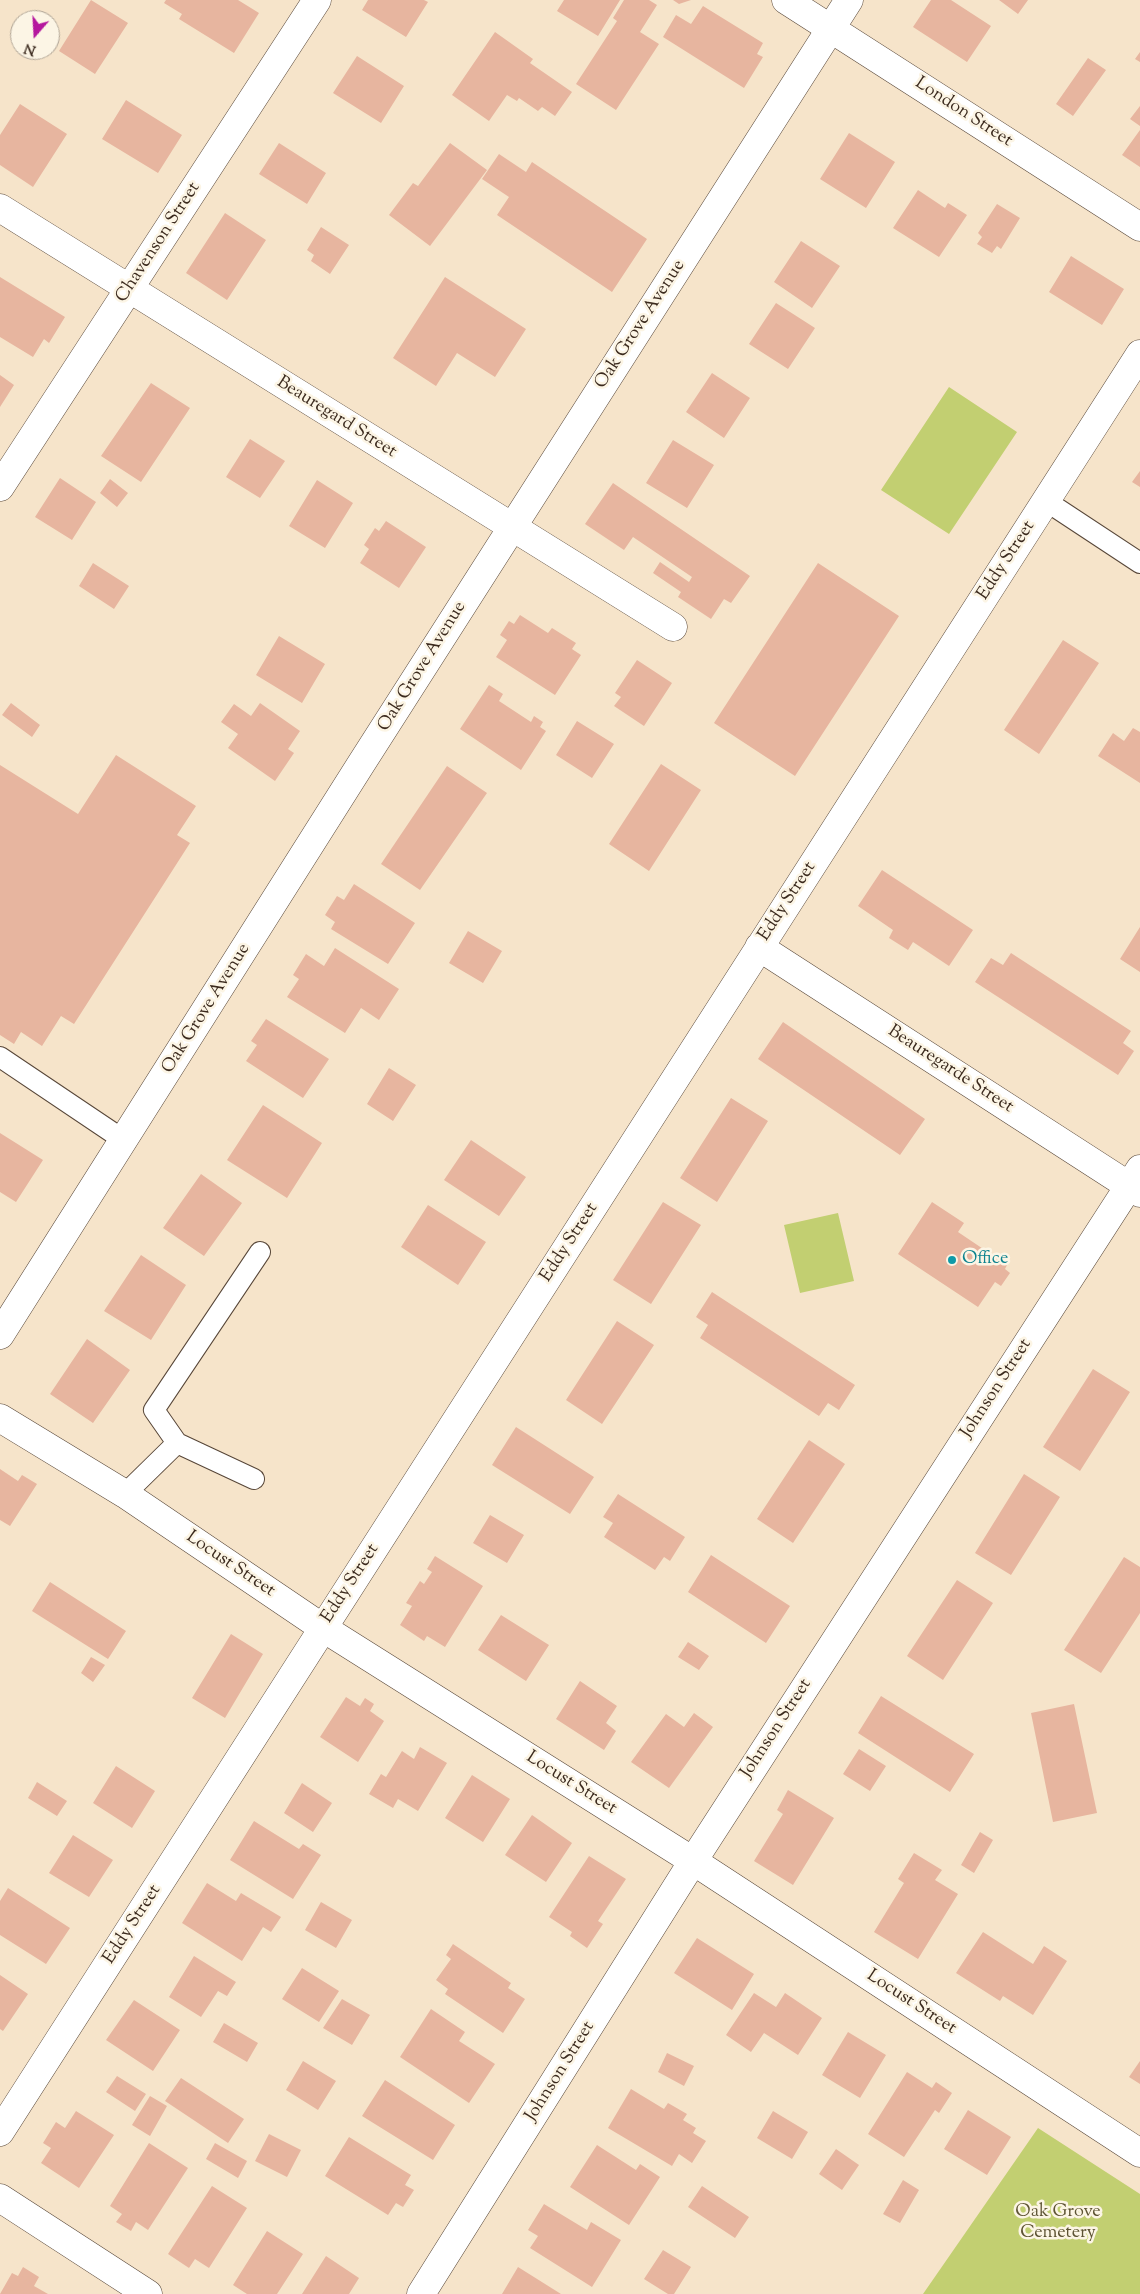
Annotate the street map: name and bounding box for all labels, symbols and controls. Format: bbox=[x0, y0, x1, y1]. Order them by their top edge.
north arrow bbox=[10, 10, 60, 60]
text: N bbox=[22, 37, 39, 60]
street label: London Street bbox=[910, 73, 1016, 153]
street label: Chavenson Street bbox=[112, 179, 206, 307]
street label: Oak Grove Avenue bbox=[591, 256, 691, 394]
street label: Beauregard Street bbox=[272, 372, 400, 464]
street label: Eddy Street bbox=[973, 517, 1041, 605]
street label: Oak Grove Avenue bbox=[374, 598, 472, 736]
street label: Eddy Street bbox=[754, 858, 822, 946]
street label: Oak Grove Avenue bbox=[158, 940, 256, 1078]
street label: Beauregarde Street bbox=[883, 1021, 1017, 1119]
street label: Eddy Street bbox=[536, 1199, 604, 1287]
place label: Office bbox=[962, 1249, 1008, 1271]
marker: Office bbox=[946, 1254, 958, 1266]
street label: Johnson Street bbox=[957, 1335, 1037, 1443]
street label: Locust Street bbox=[181, 1527, 279, 1603]
street label: Eddy Street bbox=[317, 1540, 385, 1628]
street label: Johnson Street bbox=[737, 1675, 817, 1783]
street label: Locust Street bbox=[522, 1748, 620, 1820]
street label: Eddy Street bbox=[99, 1881, 167, 1969]
street label: Locust Street bbox=[862, 1966, 960, 2040]
street label: Johnson Street bbox=[522, 2018, 600, 2126]
park label: Oak Grove Cemetery bbox=[1015, 2202, 1101, 2244]

